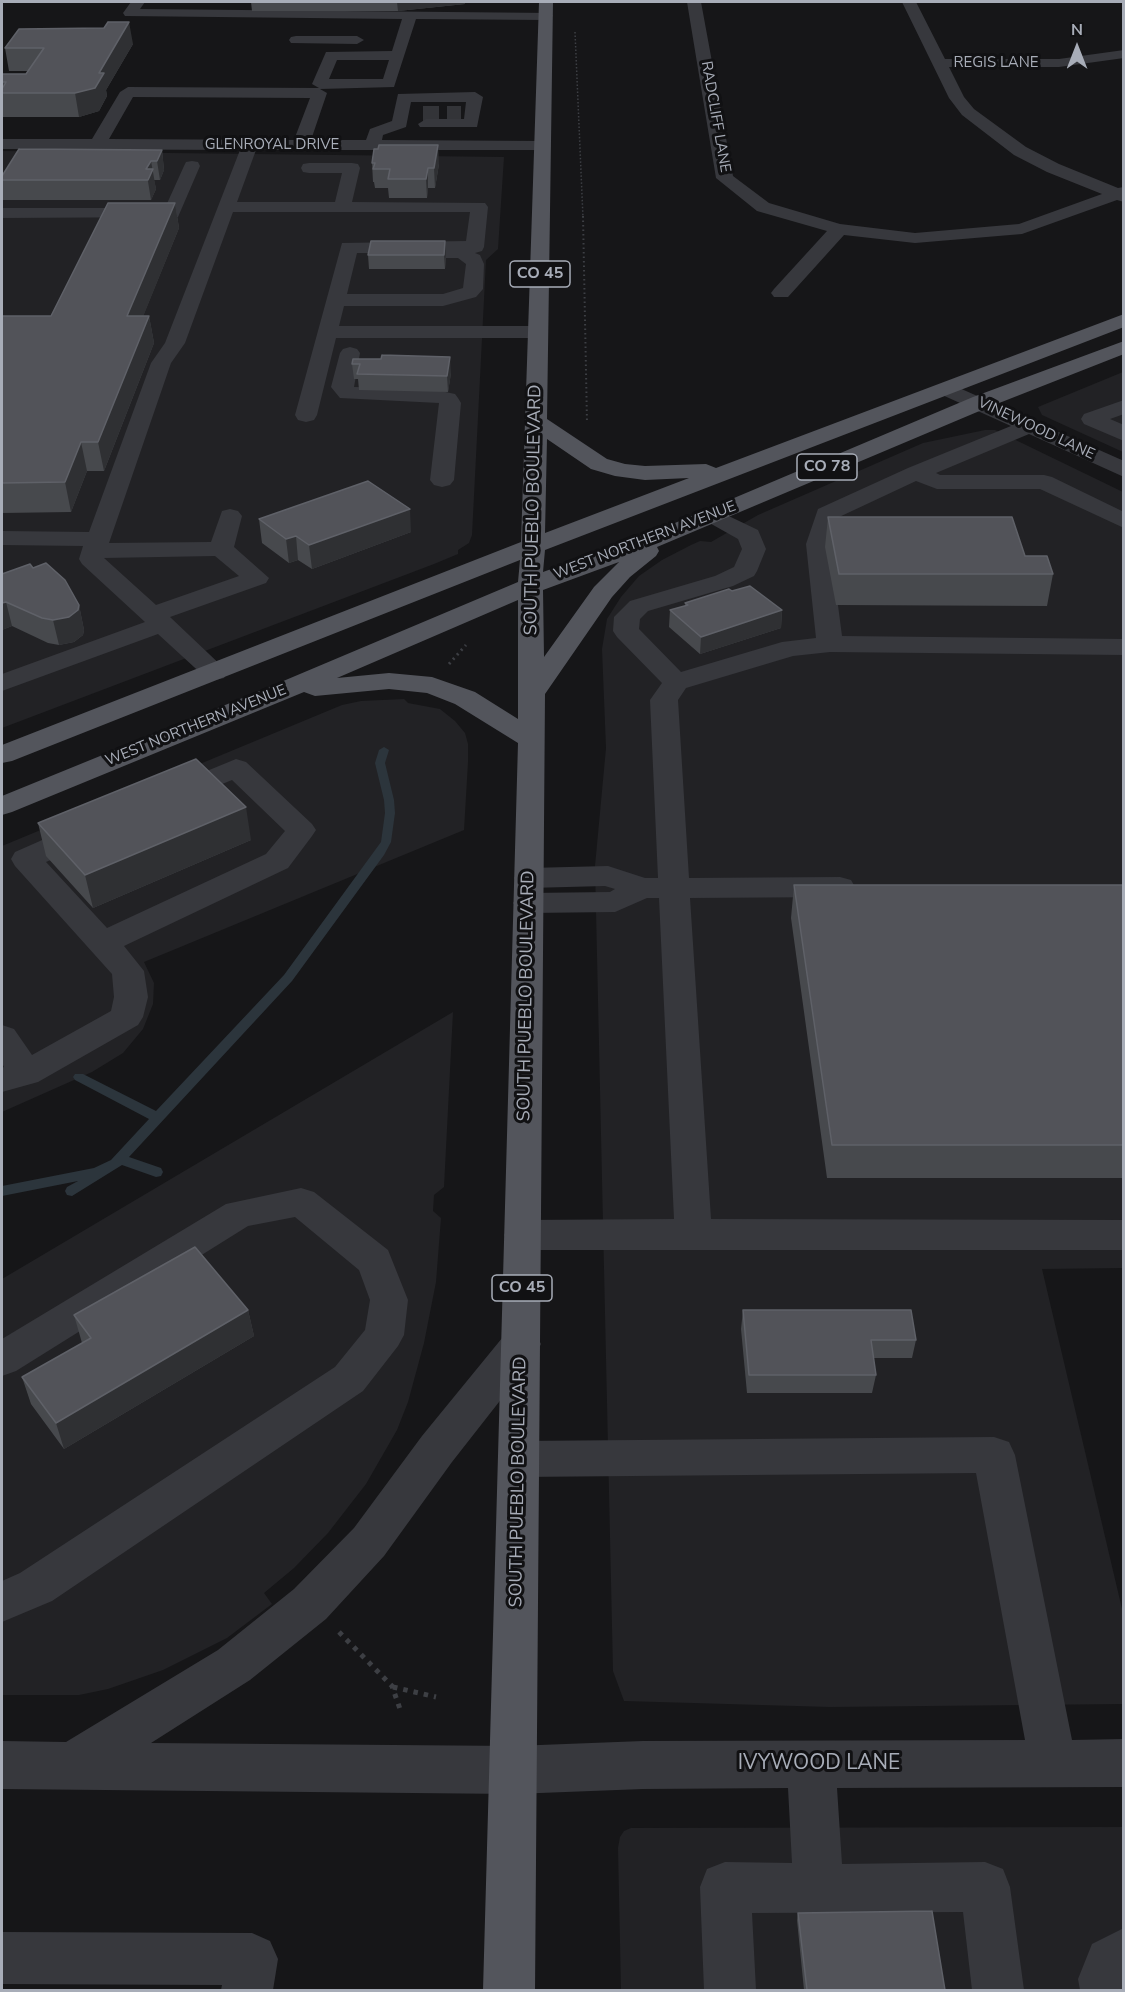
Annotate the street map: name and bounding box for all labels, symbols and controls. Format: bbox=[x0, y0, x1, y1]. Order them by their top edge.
north arrow bbox=[1047, 18, 1107, 78]
text: N bbox=[1071, 19, 1083, 41]
street label: REGIS LANE bbox=[953, 54, 1039, 72]
street label: RADCLIFF LANE bbox=[696, 60, 734, 174]
street label: GLENROYAL DRIVE bbox=[205, 136, 339, 154]
road number: CO 45 bbox=[510, 261, 570, 287]
street label: SOUTH PUEBLO BOULEVARD bbox=[521, 384, 547, 636]
street label: VINEWOOD LANE bbox=[975, 394, 1097, 464]
road number: CO 78 bbox=[797, 454, 857, 480]
street label: WEST NORTHERN AVENUE bbox=[551, 498, 739, 584]
street label: WEST NORTHERN AVENUE bbox=[103, 681, 289, 771]
street label: SOUTH PUEBLO BOULEVARD bbox=[514, 870, 540, 1122]
road number: CO 45 bbox=[492, 1275, 552, 1301]
street label: SOUTH PUEBLO BOULEVARD bbox=[506, 1356, 532, 1608]
street label: IVYWOOD LANE bbox=[738, 1751, 900, 1777]

